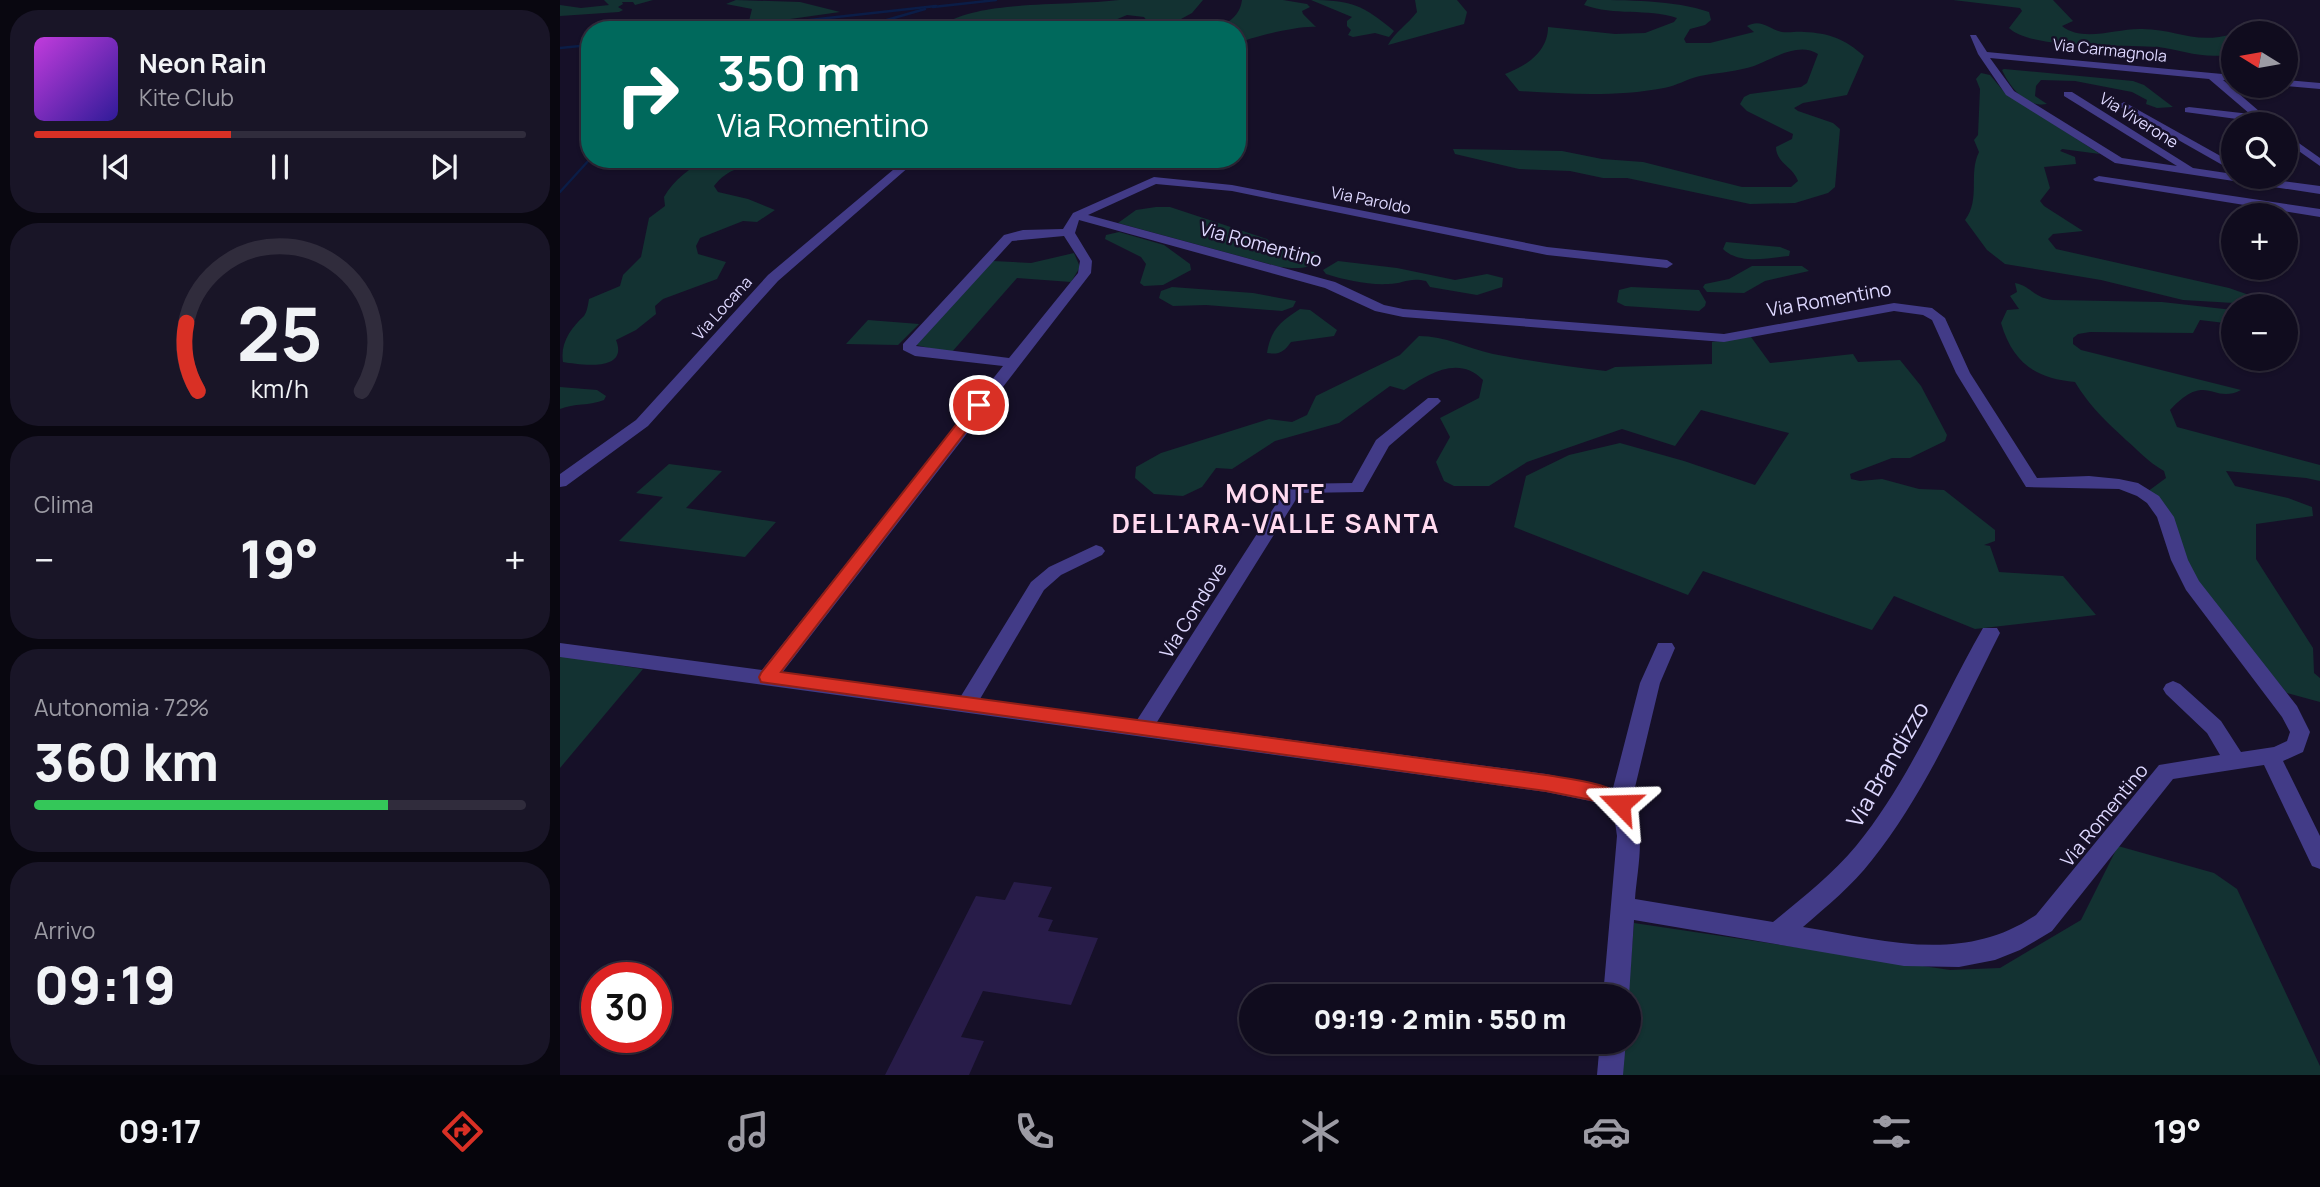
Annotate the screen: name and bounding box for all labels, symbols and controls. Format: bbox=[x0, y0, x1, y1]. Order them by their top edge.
north arrow bbox=[2221, 21, 2298, 98]
map controls bbox=[2221, 21, 2298, 371]
street label: Via Carmagnola bbox=[2052, 33, 2168, 67]
text: 350 m bbox=[717, 39, 860, 106]
text: Neon Rain bbox=[139, 45, 267, 81]
icon: right bbox=[602, 49, 693, 140]
text: Kite Club bbox=[139, 81, 234, 113]
street label: Via Viverone bbox=[2095, 87, 2183, 153]
text: Via Romentino bbox=[717, 103, 929, 147]
button: search bbox=[2221, 112, 2298, 189]
icon: previous bbox=[97, 148, 135, 186]
icon: pause bbox=[261, 148, 299, 186]
icon: next bbox=[425, 148, 463, 186]
street label: Via Paroldo bbox=[1329, 181, 1413, 219]
button: + bbox=[2221, 203, 2298, 280]
street label: Via Romentino bbox=[1197, 215, 1325, 273]
street label: Via Locana bbox=[687, 271, 757, 345]
street label: Via Romentino bbox=[1765, 275, 1893, 323]
text: 25 bbox=[237, 283, 323, 383]
button: − bbox=[2221, 294, 2298, 371]
text: km/h bbox=[251, 370, 309, 405]
pin bbox=[949, 375, 1009, 435]
icon: arrive bbox=[960, 386, 998, 424]
district label: MONTE DELL'ARA-VALLE SANTA bbox=[1112, 475, 1440, 541]
text: Clima bbox=[34, 488, 93, 520]
text: 19° bbox=[240, 523, 319, 594]
text: − bbox=[34, 533, 55, 585]
text: + bbox=[504, 533, 526, 585]
street label: Via Condove bbox=[1153, 557, 1233, 663]
text: Autonomia · 72% bbox=[34, 691, 209, 723]
street label: Via Brandizzo bbox=[1838, 695, 1936, 833]
text: 360 km bbox=[34, 726, 219, 797]
street label: Via Romentino bbox=[2054, 758, 2154, 872]
position arrow bbox=[1583, 767, 1657, 841]
text: Arrivo bbox=[34, 914, 95, 946]
text: 09:19 bbox=[34, 949, 176, 1020]
speed limit sign: 30 bbox=[581, 962, 672, 1053]
text: 09:19 · 2 min · 550 m bbox=[1314, 1001, 1566, 1037]
icon: directions bbox=[438, 1107, 487, 1156]
icon: music bbox=[724, 1107, 773, 1156]
icon: phone bbox=[1010, 1107, 1059, 1156]
icon: climate bbox=[1296, 1107, 1345, 1156]
icon: car bbox=[1582, 1107, 1631, 1156]
icon: filters bbox=[1867, 1107, 1916, 1156]
text: 09:17 bbox=[118, 1109, 201, 1153]
text: 19° bbox=[2153, 1109, 2202, 1153]

